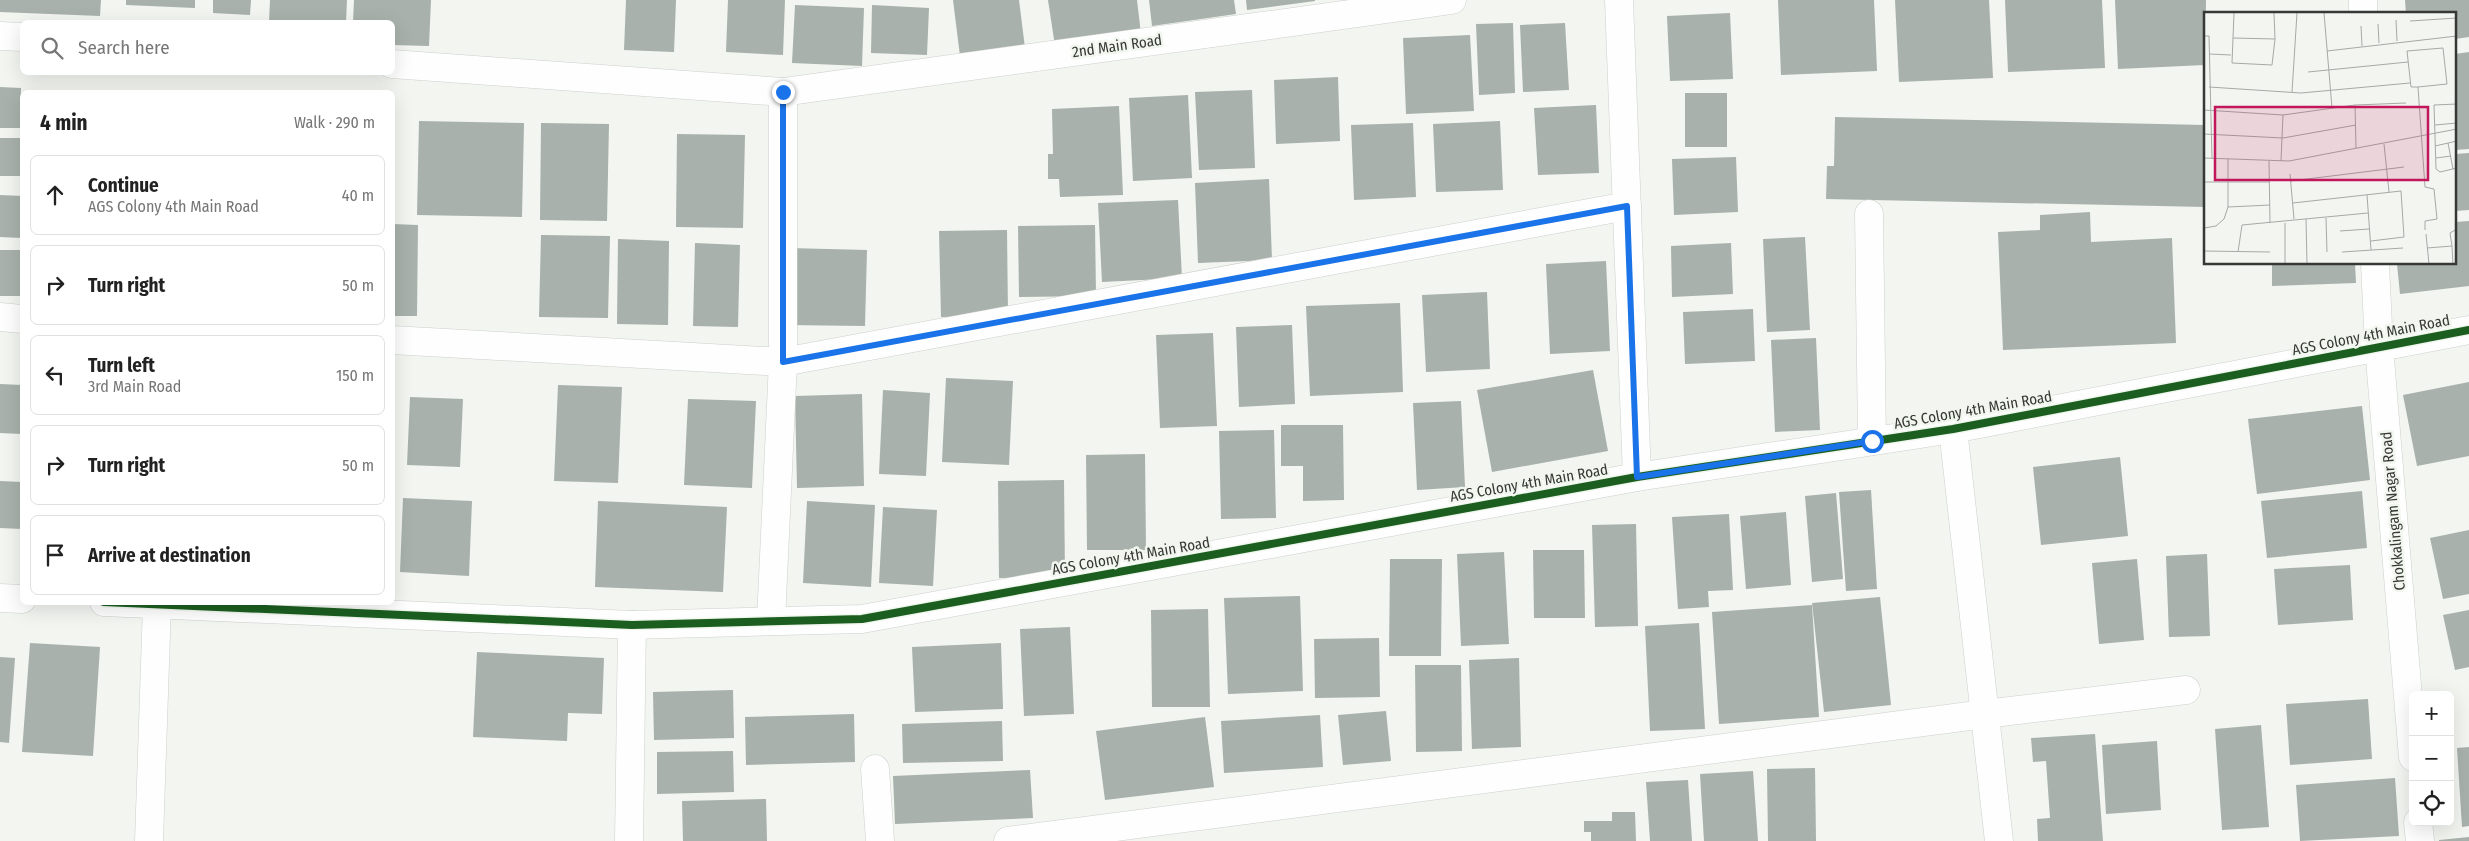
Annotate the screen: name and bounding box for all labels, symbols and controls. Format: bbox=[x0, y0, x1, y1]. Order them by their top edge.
inset map bbox=[2204, 12, 2456, 265]
search box bbox=[20, 20, 395, 75]
street label: 2nd Main Road bbox=[1071, 31, 1163, 61]
icon: search bbox=[38, 34, 66, 62]
text: Search here bbox=[78, 36, 170, 59]
route end bbox=[772, 81, 795, 104]
text: 4 min bbox=[40, 110, 88, 136]
text: Walk · 290 m bbox=[294, 113, 375, 132]
text: Continue bbox=[88, 174, 159, 197]
icon: ahead bbox=[41, 181, 69, 209]
text: 40 m bbox=[342, 186, 374, 205]
text: AGS Colony 4th Main Road bbox=[88, 197, 259, 216]
icon: right bbox=[41, 271, 69, 299]
text: Turn right bbox=[88, 274, 165, 297]
text: 50 m bbox=[342, 276, 374, 295]
street label: AGS Colony 4th Main Road bbox=[2291, 311, 2451, 359]
text: Turn left bbox=[88, 354, 155, 377]
icon: left bbox=[41, 361, 69, 389]
text: 150 m bbox=[336, 366, 374, 385]
text: 3rd Main Road bbox=[88, 377, 181, 396]
street label: AGS Colony 4th Main Road bbox=[1893, 387, 2053, 433]
route start bbox=[1861, 430, 1884, 453]
street label: Chokkalingam Nagar Road bbox=[2377, 431, 2409, 591]
icon: right bbox=[41, 451, 69, 479]
text: Turn right bbox=[88, 454, 165, 477]
text: 50 m bbox=[342, 456, 374, 475]
street label: AGS Colony 4th Main Road bbox=[1449, 460, 1609, 506]
street label: AGS Colony 4th Main Road bbox=[1051, 533, 1211, 579]
icon: arrive bbox=[41, 541, 69, 569]
text: Arrive at destination bbox=[88, 544, 251, 567]
map controls bbox=[2409, 691, 2454, 826]
button: + bbox=[2409, 691, 2454, 736]
button: − bbox=[2409, 736, 2454, 781]
button: locate bbox=[2409, 781, 2454, 826]

